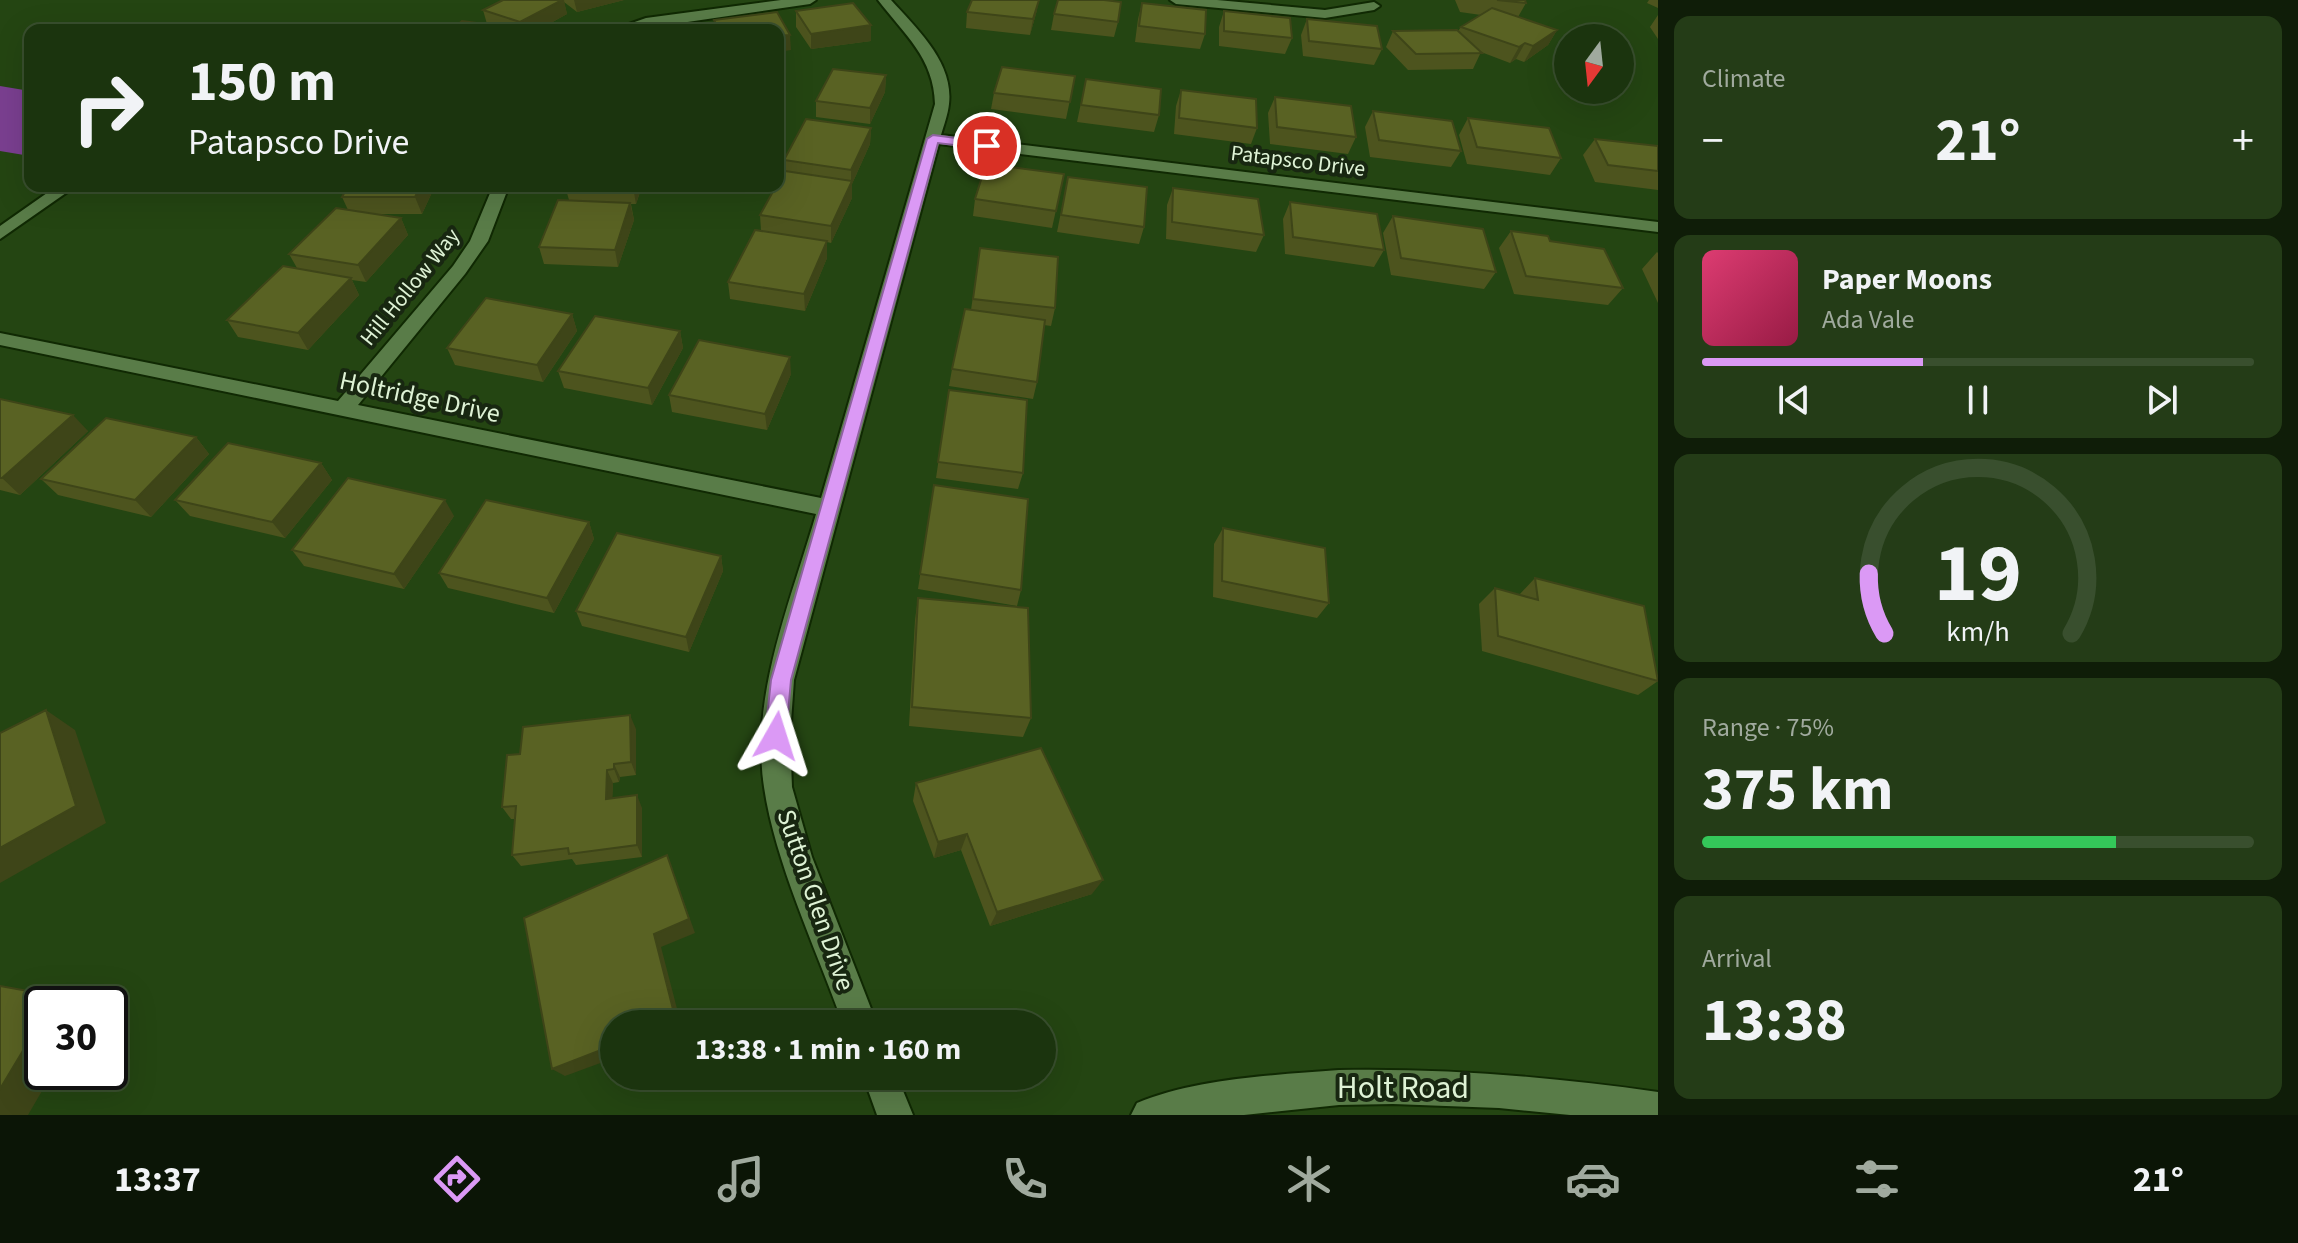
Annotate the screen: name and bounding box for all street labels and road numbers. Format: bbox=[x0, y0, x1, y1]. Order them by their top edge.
street label: Patapsco Drive bbox=[1229, 137, 1367, 185]
street label: Hill Hollow Way bbox=[352, 221, 468, 353]
street label: Holtridge Drive bbox=[336, 362, 504, 432]
street label: Sutton Glen Drive bbox=[768, 804, 864, 996]
street label: Holt Road bbox=[1337, 1065, 1469, 1111]

